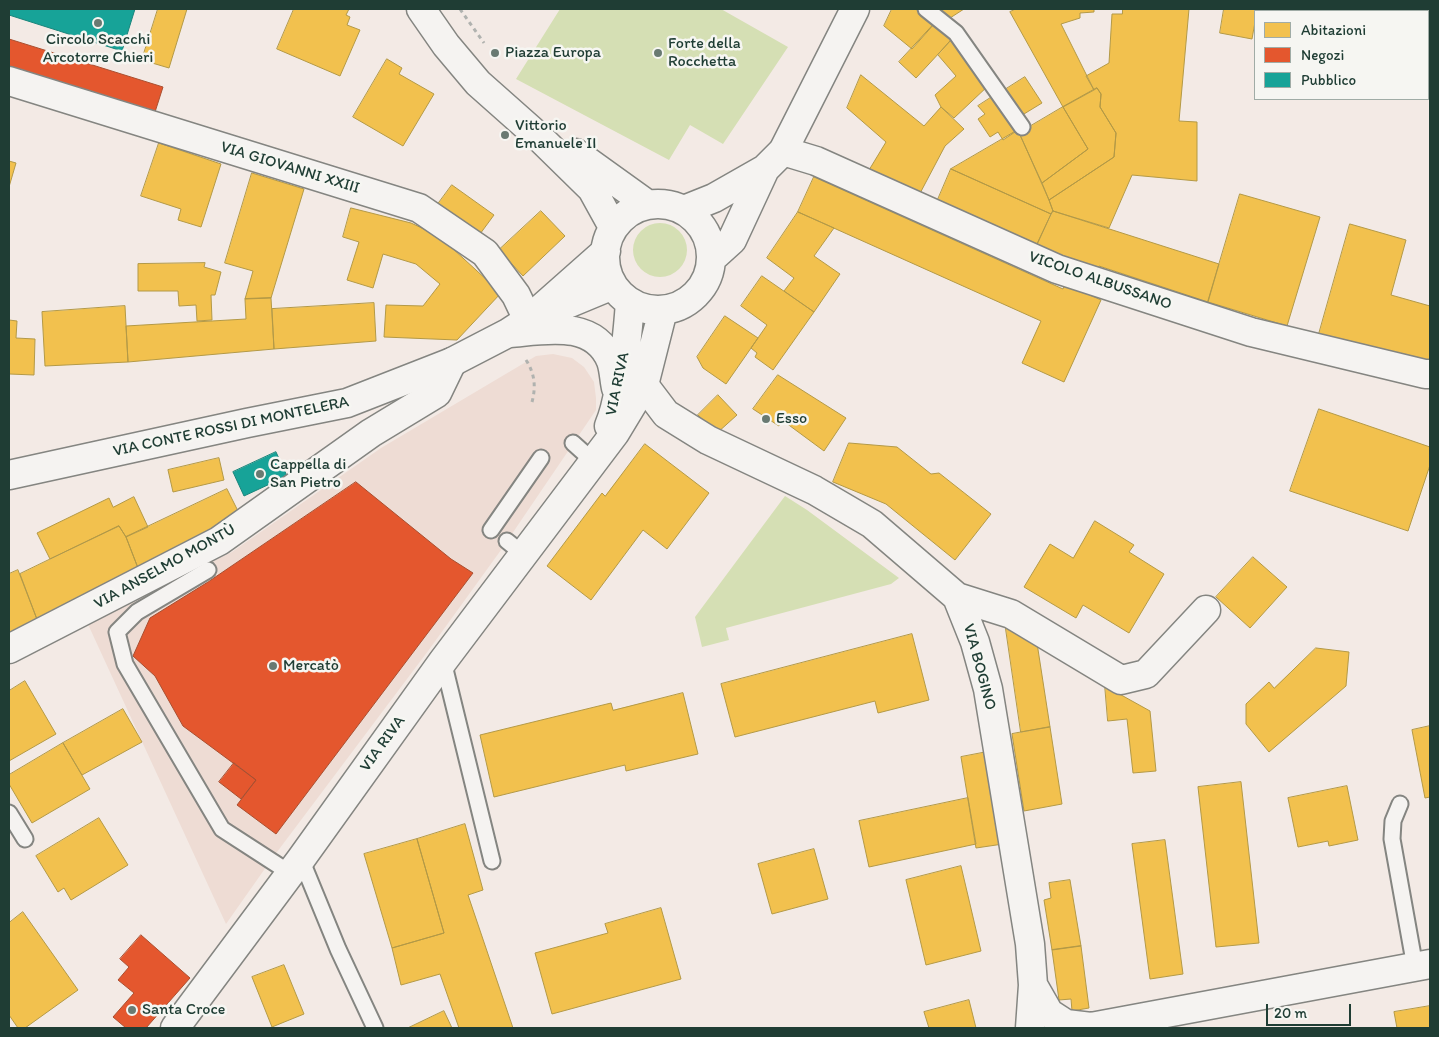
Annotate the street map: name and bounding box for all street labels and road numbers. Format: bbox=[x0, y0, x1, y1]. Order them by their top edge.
street label: VIA GIOVANNI XXIII bbox=[218, 138, 362, 198]
street label: VICOLO ALBUSSANO bbox=[1026, 247, 1174, 315]
street label: VIA RIVA bbox=[602, 350, 634, 418]
street label: VIA CONTE ROSSI DI MONTELERA bbox=[111, 393, 351, 461]
street label: VIA ANSELMO MONTÙ bbox=[91, 520, 239, 614]
street label: VIA BOGINO bbox=[958, 622, 1000, 712]
street label: VIA RIVA bbox=[356, 712, 410, 776]

